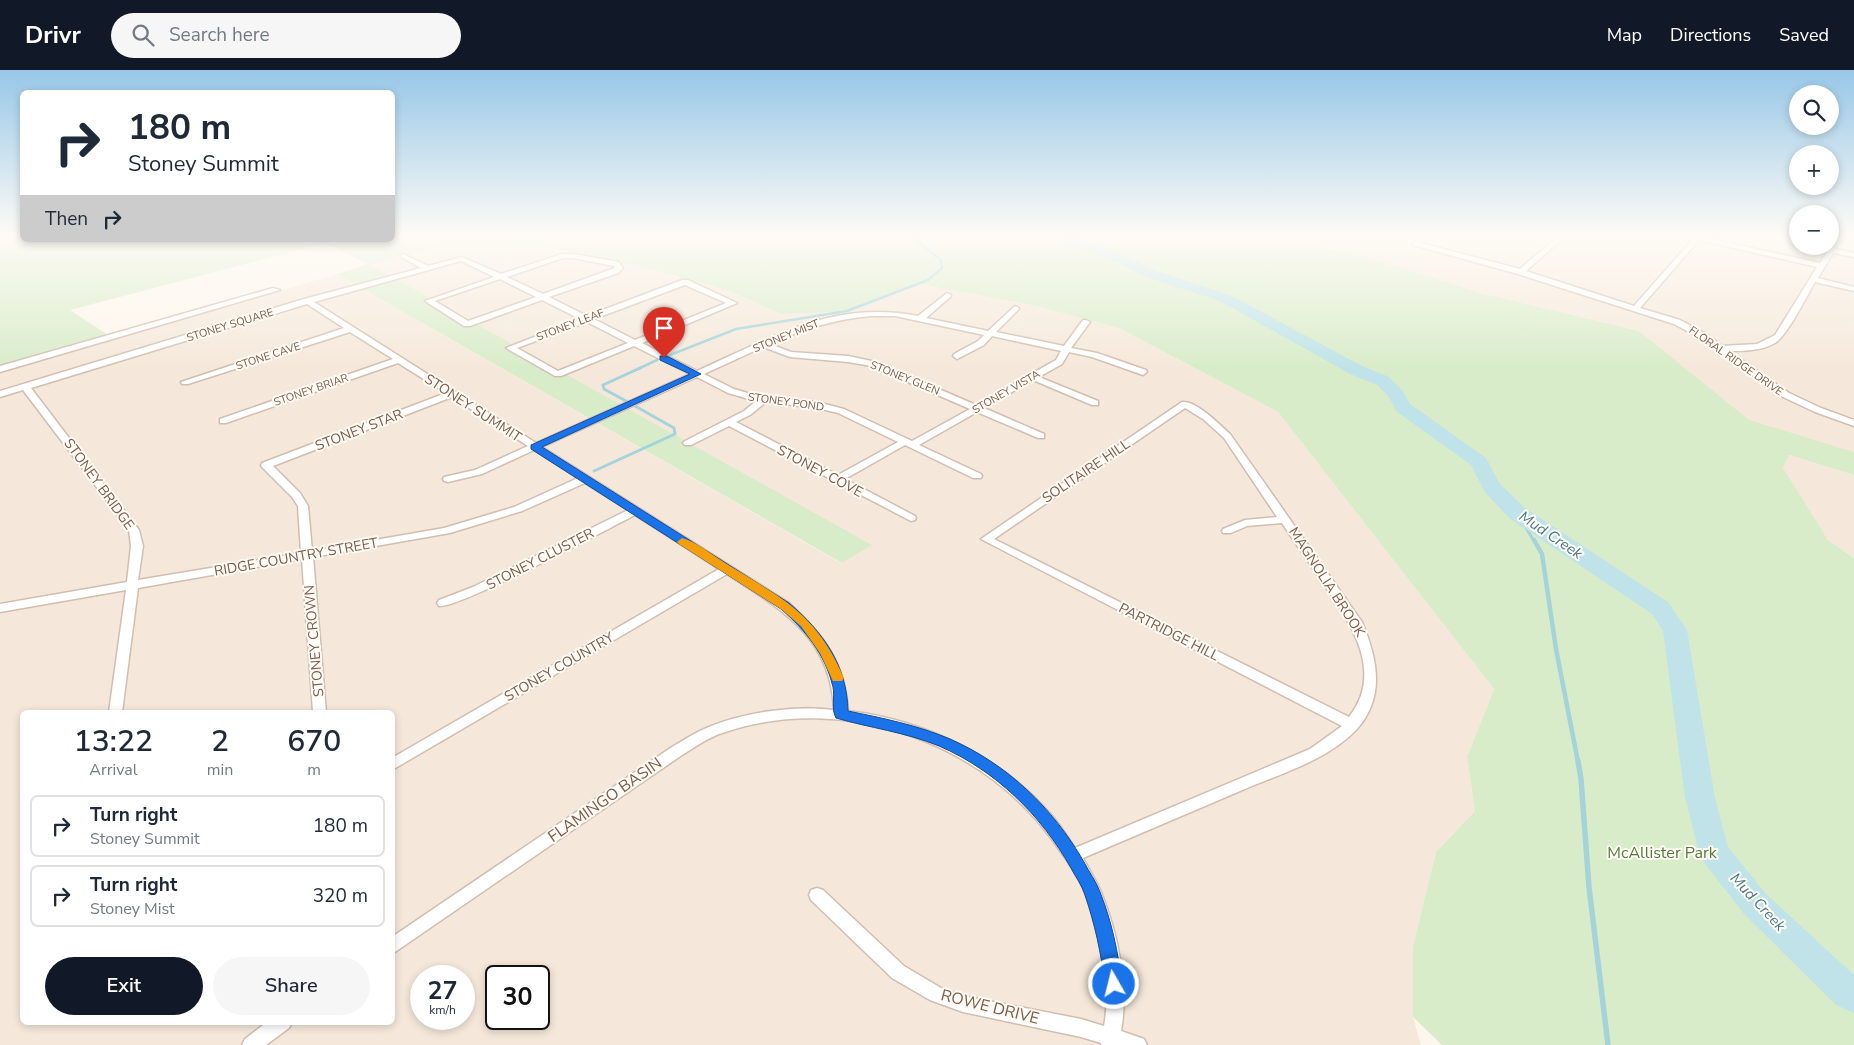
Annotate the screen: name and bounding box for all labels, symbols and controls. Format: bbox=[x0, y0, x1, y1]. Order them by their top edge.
search box bbox=[111, 13, 461, 58]
text: Drivr bbox=[25, 19, 81, 51]
icon: search bbox=[129, 21, 157, 49]
text: Search here bbox=[169, 22, 270, 48]
text: Map bbox=[1607, 23, 1642, 47]
text: Directions bbox=[1670, 23, 1751, 47]
text: Saved bbox=[1779, 23, 1829, 47]
map controls bbox=[1789, 85, 1839, 255]
button: search bbox=[1789, 85, 1839, 135]
text: 180 m bbox=[128, 104, 231, 151]
icon: right bbox=[45, 110, 110, 175]
button: + bbox=[1789, 145, 1839, 195]
text: Stoney Summit bbox=[128, 149, 279, 179]
icon: right bbox=[98, 205, 126, 233]
button: − bbox=[1789, 205, 1839, 255]
text: Then bbox=[45, 206, 88, 232]
street label: STONEY SQUARE bbox=[185, 305, 275, 345]
street label: STONEY LEAF bbox=[534, 305, 606, 345]
pin bbox=[643, 307, 685, 358]
icon: arrive bbox=[650, 314, 678, 342]
street label: STONEY MIST bbox=[751, 316, 822, 356]
street label: FLORAL RIDGE DRIVE bbox=[1686, 323, 1786, 399]
street label: STONE CAVE bbox=[234, 338, 302, 374]
street label: STONEY GLEN bbox=[868, 357, 942, 399]
street label: STONEY VISTA bbox=[969, 367, 1043, 417]
street label: STONEY BRIAR bbox=[272, 370, 351, 410]
street label: STONEY SUMMIT bbox=[421, 370, 526, 447]
street label: STONEY POND bbox=[747, 389, 825, 415]
street label: STONEY STAR bbox=[312, 405, 406, 455]
street label: SOLITAIRE HILL bbox=[1038, 434, 1134, 507]
street label: STONEY BRIDGE bbox=[59, 435, 139, 533]
street label: STONEY COVE bbox=[774, 440, 866, 502]
water label: Mud Creek bbox=[1515, 506, 1587, 564]
street label: MAGNOLIA BROOK bbox=[1284, 523, 1370, 641]
street label: STONEY CLUSTER bbox=[483, 524, 597, 594]
street label: RIDGE COUNTRY STREET bbox=[213, 533, 380, 581]
street label: STONEY CROWN bbox=[300, 584, 328, 698]
street label: PARTRIDGE HILL bbox=[1116, 598, 1223, 666]
street label: STONEY COUNTRY bbox=[501, 628, 618, 706]
text: 13:22 bbox=[74, 721, 153, 762]
text: 2 bbox=[211, 721, 229, 762]
text: 670 bbox=[287, 721, 341, 762]
street label: FLAMINGO BASIN bbox=[544, 752, 666, 848]
text: Arrival bbox=[89, 759, 137, 781]
text: min bbox=[207, 759, 233, 781]
text: m bbox=[307, 759, 321, 781]
text: Turn right bbox=[90, 802, 177, 828]
icon: right bbox=[47, 812, 75, 840]
text: 180 m bbox=[313, 813, 368, 839]
text: Stoney Summit bbox=[90, 828, 200, 850]
park label: McAllister Park bbox=[1607, 842, 1718, 864]
water label: Mud Creek bbox=[1726, 869, 1790, 936]
text: Turn right bbox=[90, 872, 177, 898]
icon: right bbox=[47, 882, 75, 910]
text: 320 m bbox=[313, 883, 368, 909]
text: Stoney Mist bbox=[90, 898, 175, 920]
button: Exit bbox=[45, 957, 203, 1015]
button: Share bbox=[213, 957, 370, 1015]
position arrow bbox=[1087, 957, 1139, 1009]
speed limit sign: 30 bbox=[485, 965, 550, 1030]
text: 27 bbox=[427, 974, 458, 1008]
street label: ROWE DRIVE bbox=[938, 984, 1042, 1030]
text: km/h bbox=[429, 1002, 456, 1018]

